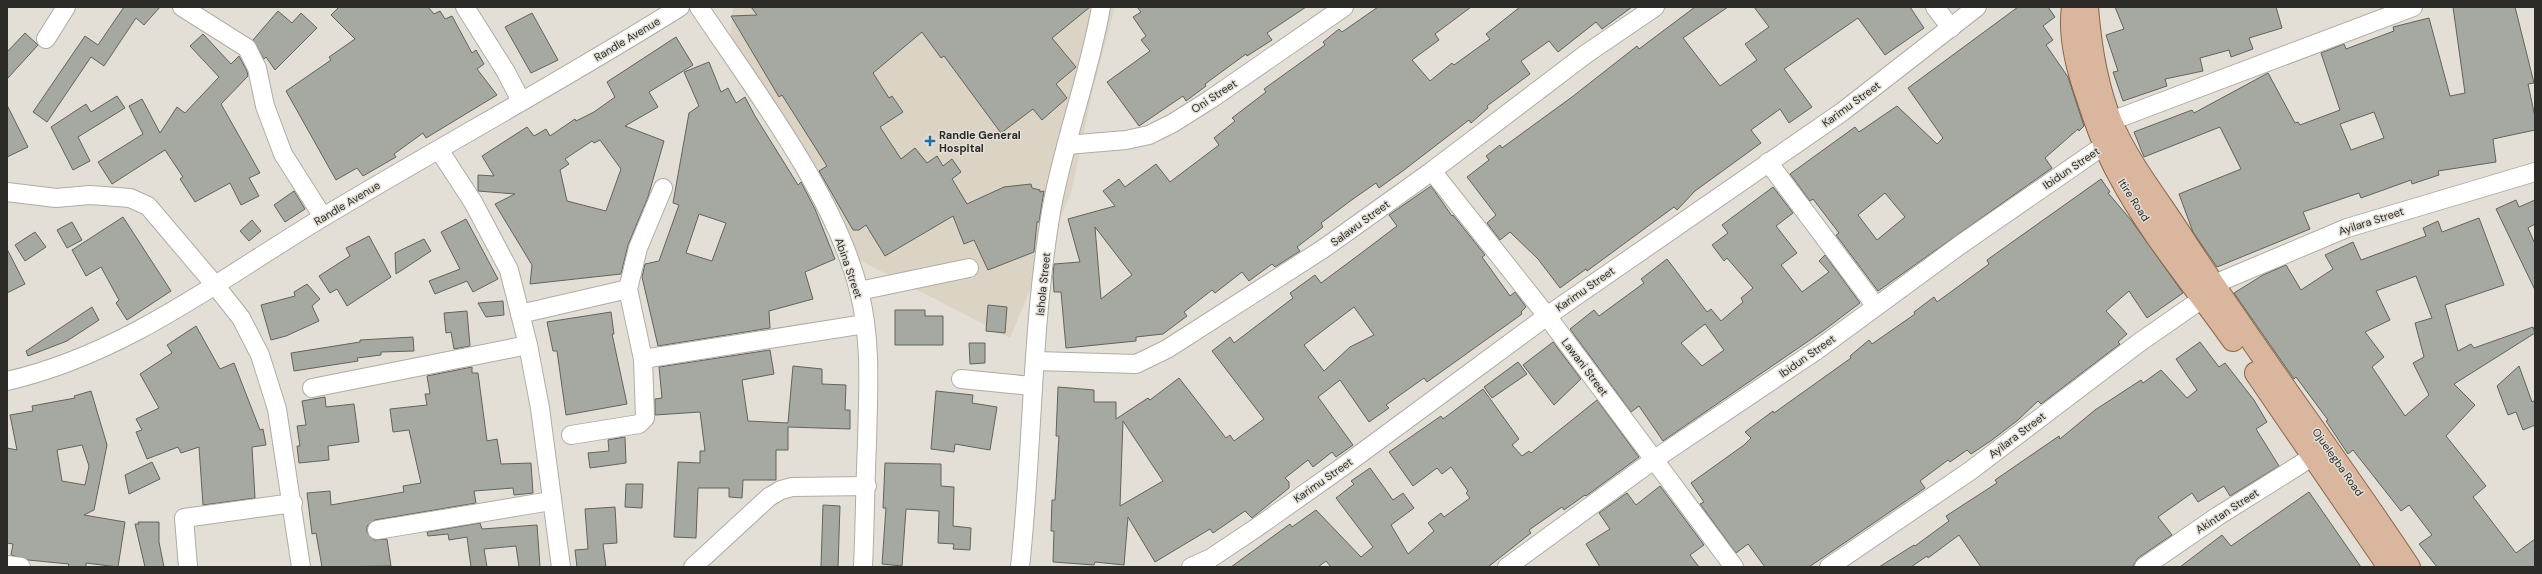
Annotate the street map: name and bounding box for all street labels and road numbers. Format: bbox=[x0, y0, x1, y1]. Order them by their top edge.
street label: Randle Avenue bbox=[591, 14, 663, 64]
street label: Oni Street bbox=[1189, 76, 1239, 116]
street label: Karimu Street bbox=[1819, 78, 1883, 130]
street label: Ibidun Street bbox=[2040, 144, 2102, 192]
street label: Itire Road bbox=[2115, 176, 2153, 224]
street label: Randle Avenue bbox=[311, 178, 383, 228]
street label: Salawu Street bbox=[1328, 197, 1392, 249]
street label: Ayilara Street bbox=[2337, 204, 2405, 238]
street label: Abina Street bbox=[832, 236, 866, 300]
street label: Ishola Street bbox=[1033, 252, 1053, 316]
street label: Karimu Street bbox=[1553, 263, 1617, 315]
street label: Ibidun Street bbox=[1776, 331, 1838, 381]
street label: Lawani Street bbox=[1559, 335, 1611, 399]
street label: Ayilara Street bbox=[1986, 409, 2048, 461]
street label: Ojuelegba Road bbox=[2309, 425, 2367, 499]
street label: Karimu Street bbox=[1291, 454, 1355, 506]
street label: Akintan Street bbox=[2193, 485, 2261, 537]

